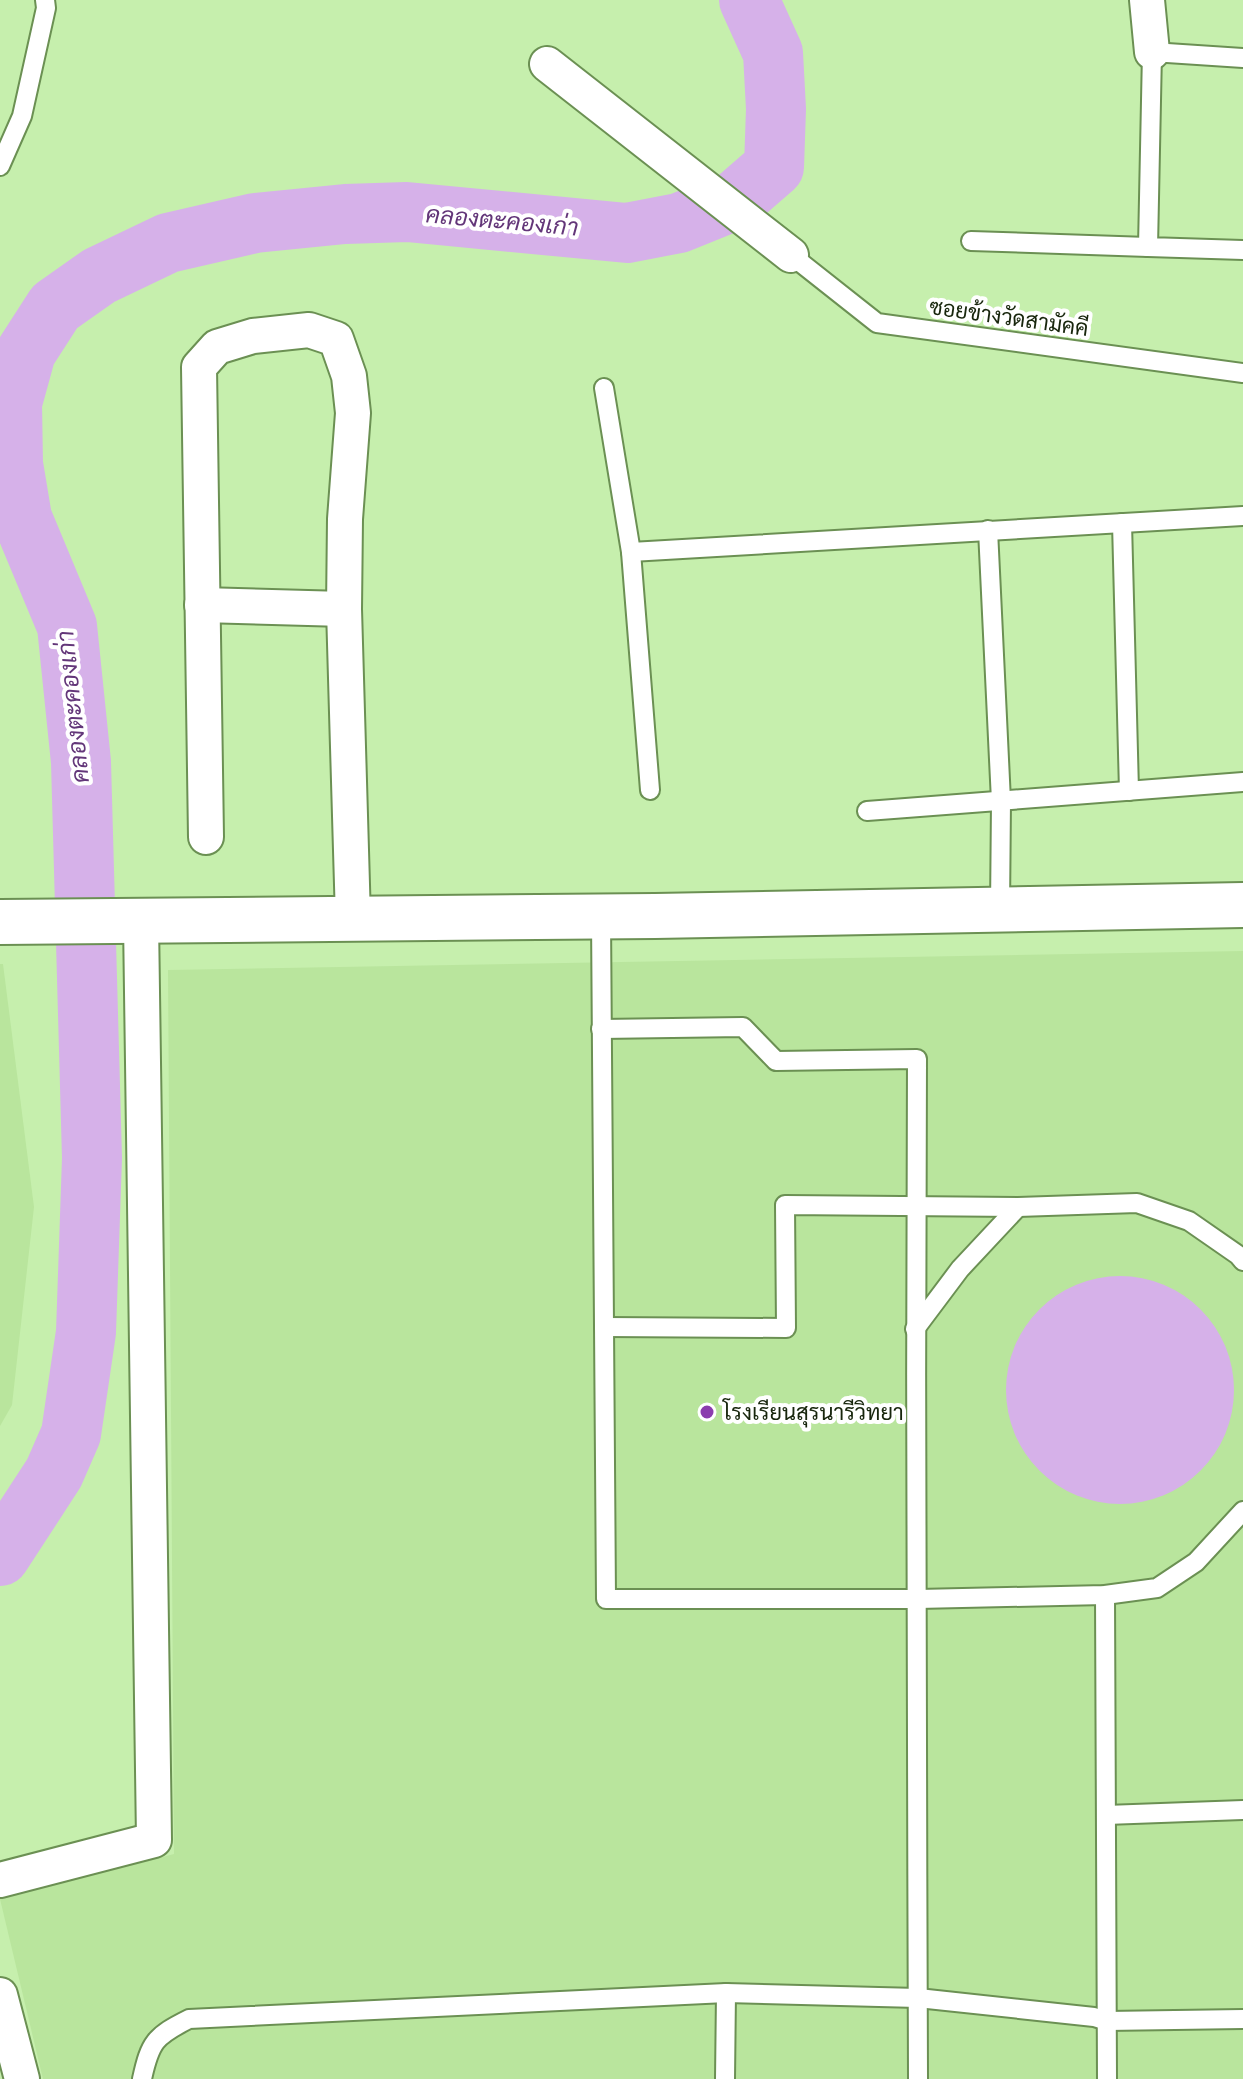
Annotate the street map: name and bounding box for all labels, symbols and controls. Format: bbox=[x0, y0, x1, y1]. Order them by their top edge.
water label: คลองตะคองเก่า bbox=[424, 198, 580, 243]
street label: ซอยข้างวัดสามัคคี bbox=[928, 292, 1090, 342]
water label: คลองตะคองเก่า bbox=[49, 629, 96, 785]
place label: โรงเรียนสุรนารีวิทยา bbox=[722, 1398, 904, 1428]
marker: โรงเรียนสุรนารีวิทยา bbox=[698, 1403, 716, 1421]

